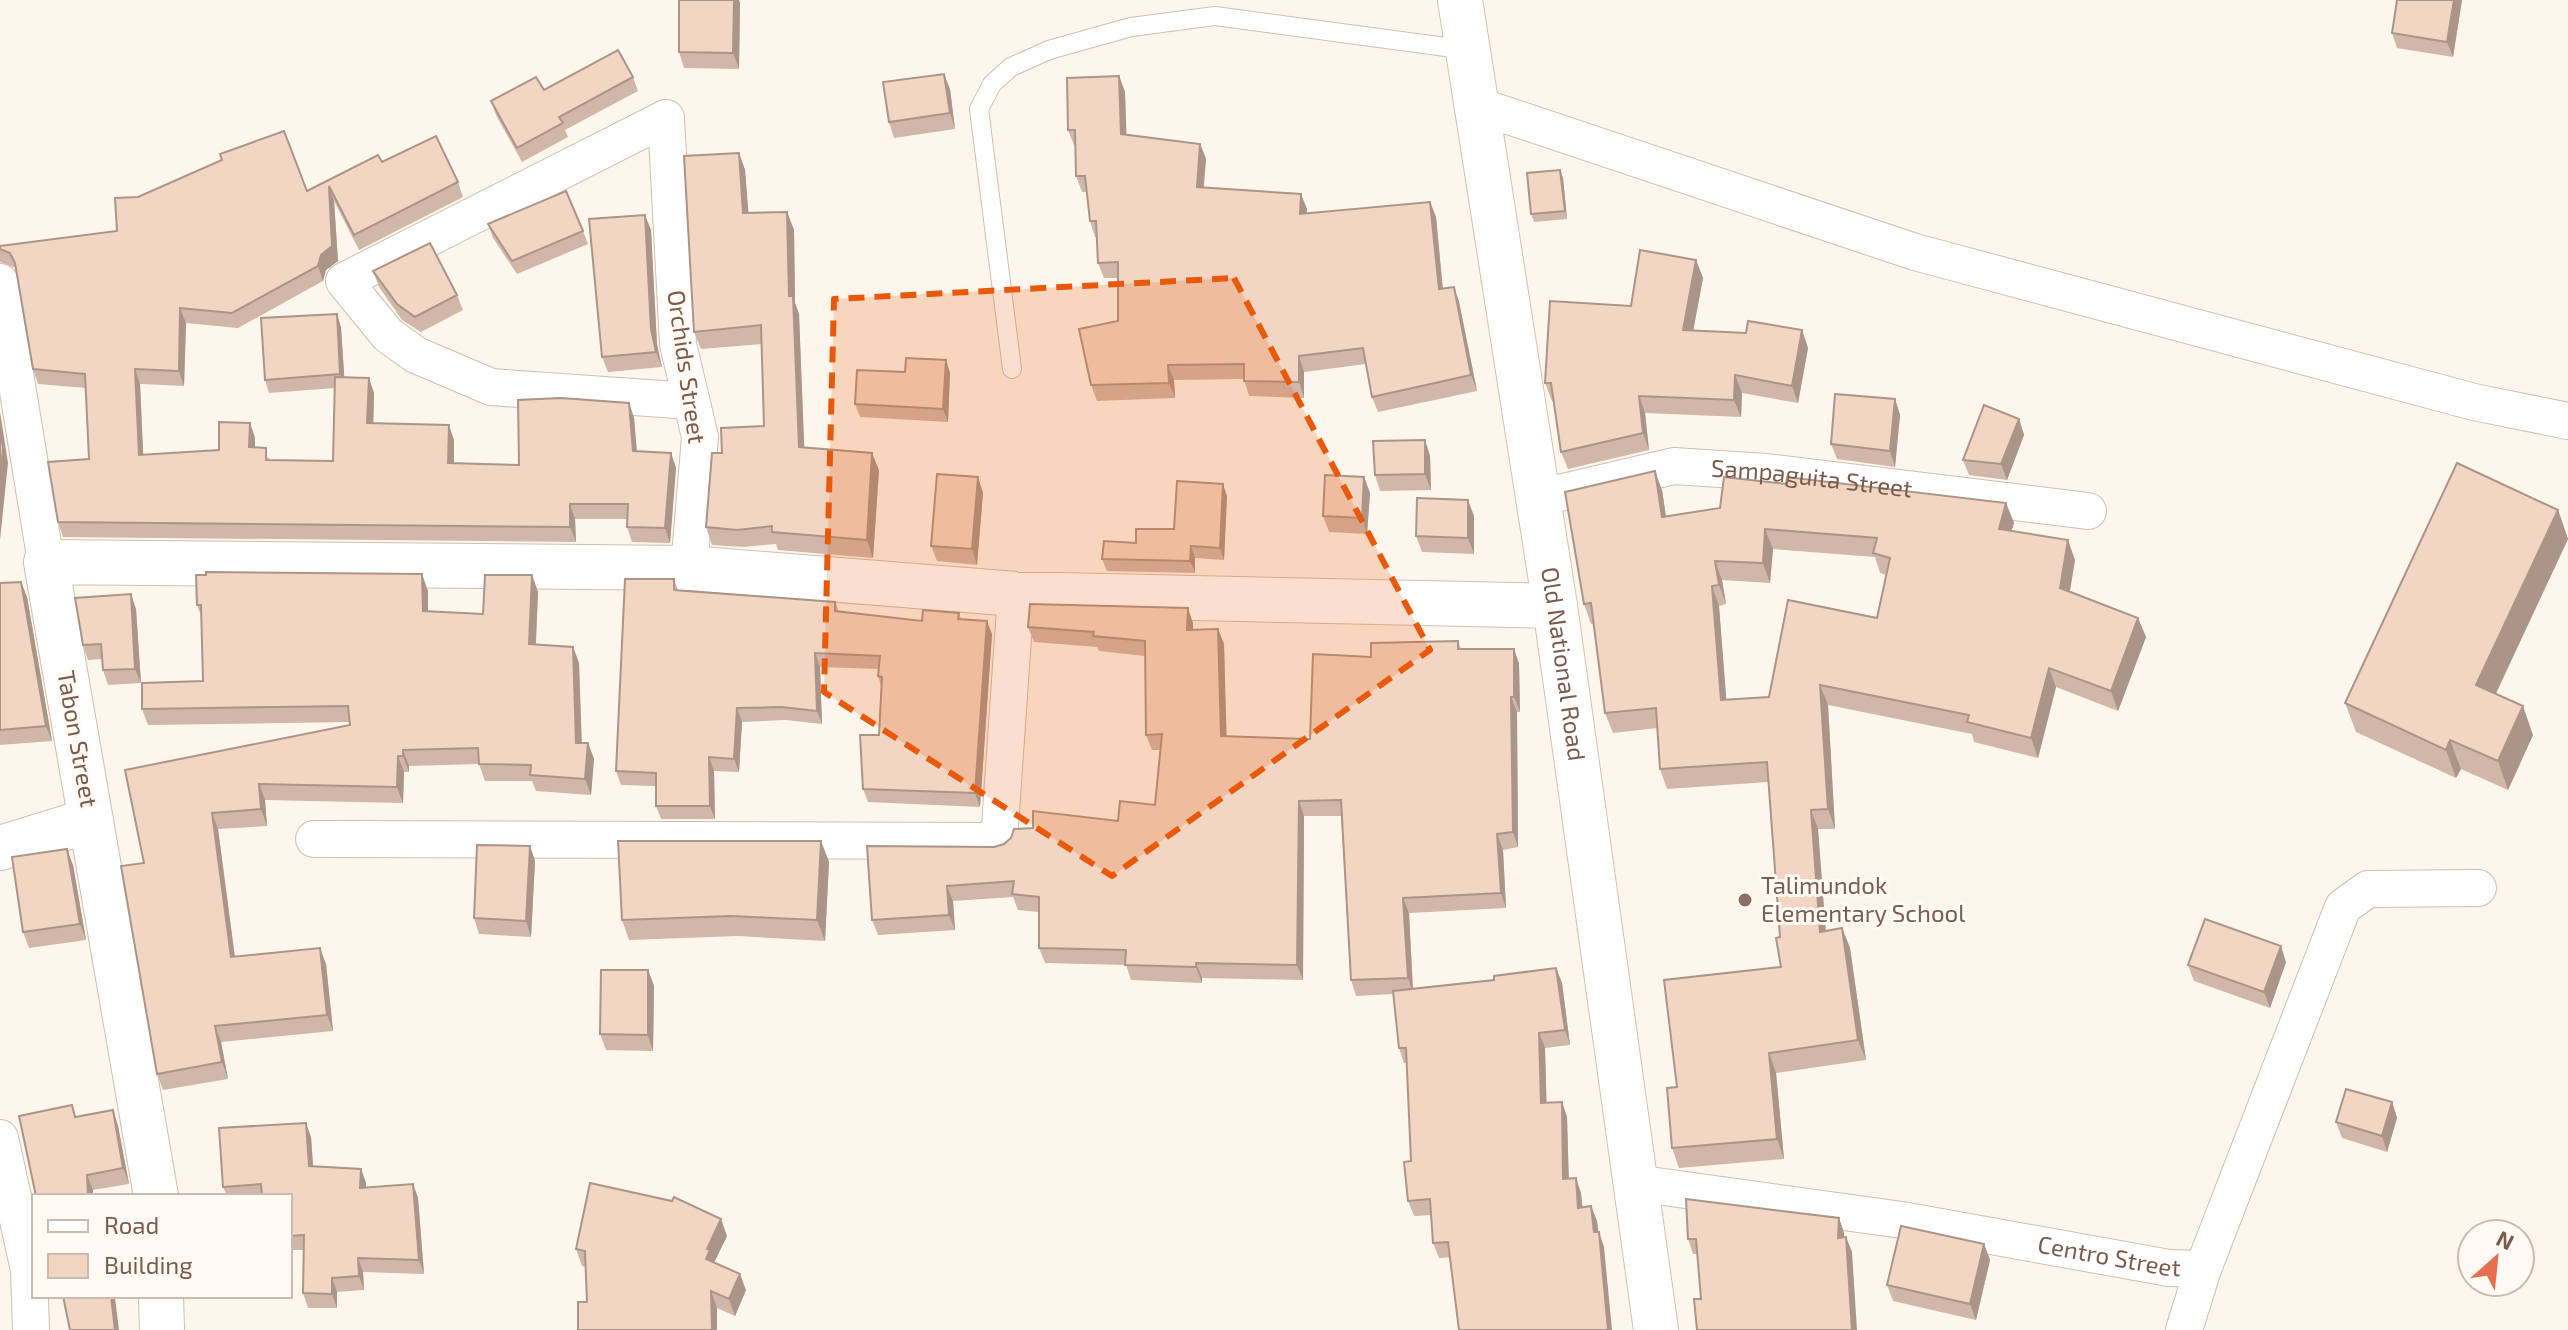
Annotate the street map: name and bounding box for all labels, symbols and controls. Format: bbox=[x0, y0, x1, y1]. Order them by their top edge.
street label: Orchids Street bbox=[662, 288, 713, 446]
street label: Sampaguita Street bbox=[1710, 452, 1914, 503]
street label: Old National Road bbox=[1536, 565, 1592, 763]
street label: Tabon Street bbox=[52, 668, 105, 809]
place label: Talimundok Elementary School bbox=[1761, 870, 1965, 927]
marker: Talimundok Elementary School bbox=[1736, 891, 1754, 909]
legend bbox=[32, 1194, 292, 1298]
text: Road bbox=[104, 1210, 159, 1239]
north arrow bbox=[2456, 1218, 2536, 1298]
text: N bbox=[2493, 1224, 2519, 1254]
street label: Centro Street bbox=[2036, 1229, 2181, 1281]
text: Building bbox=[104, 1250, 193, 1279]

